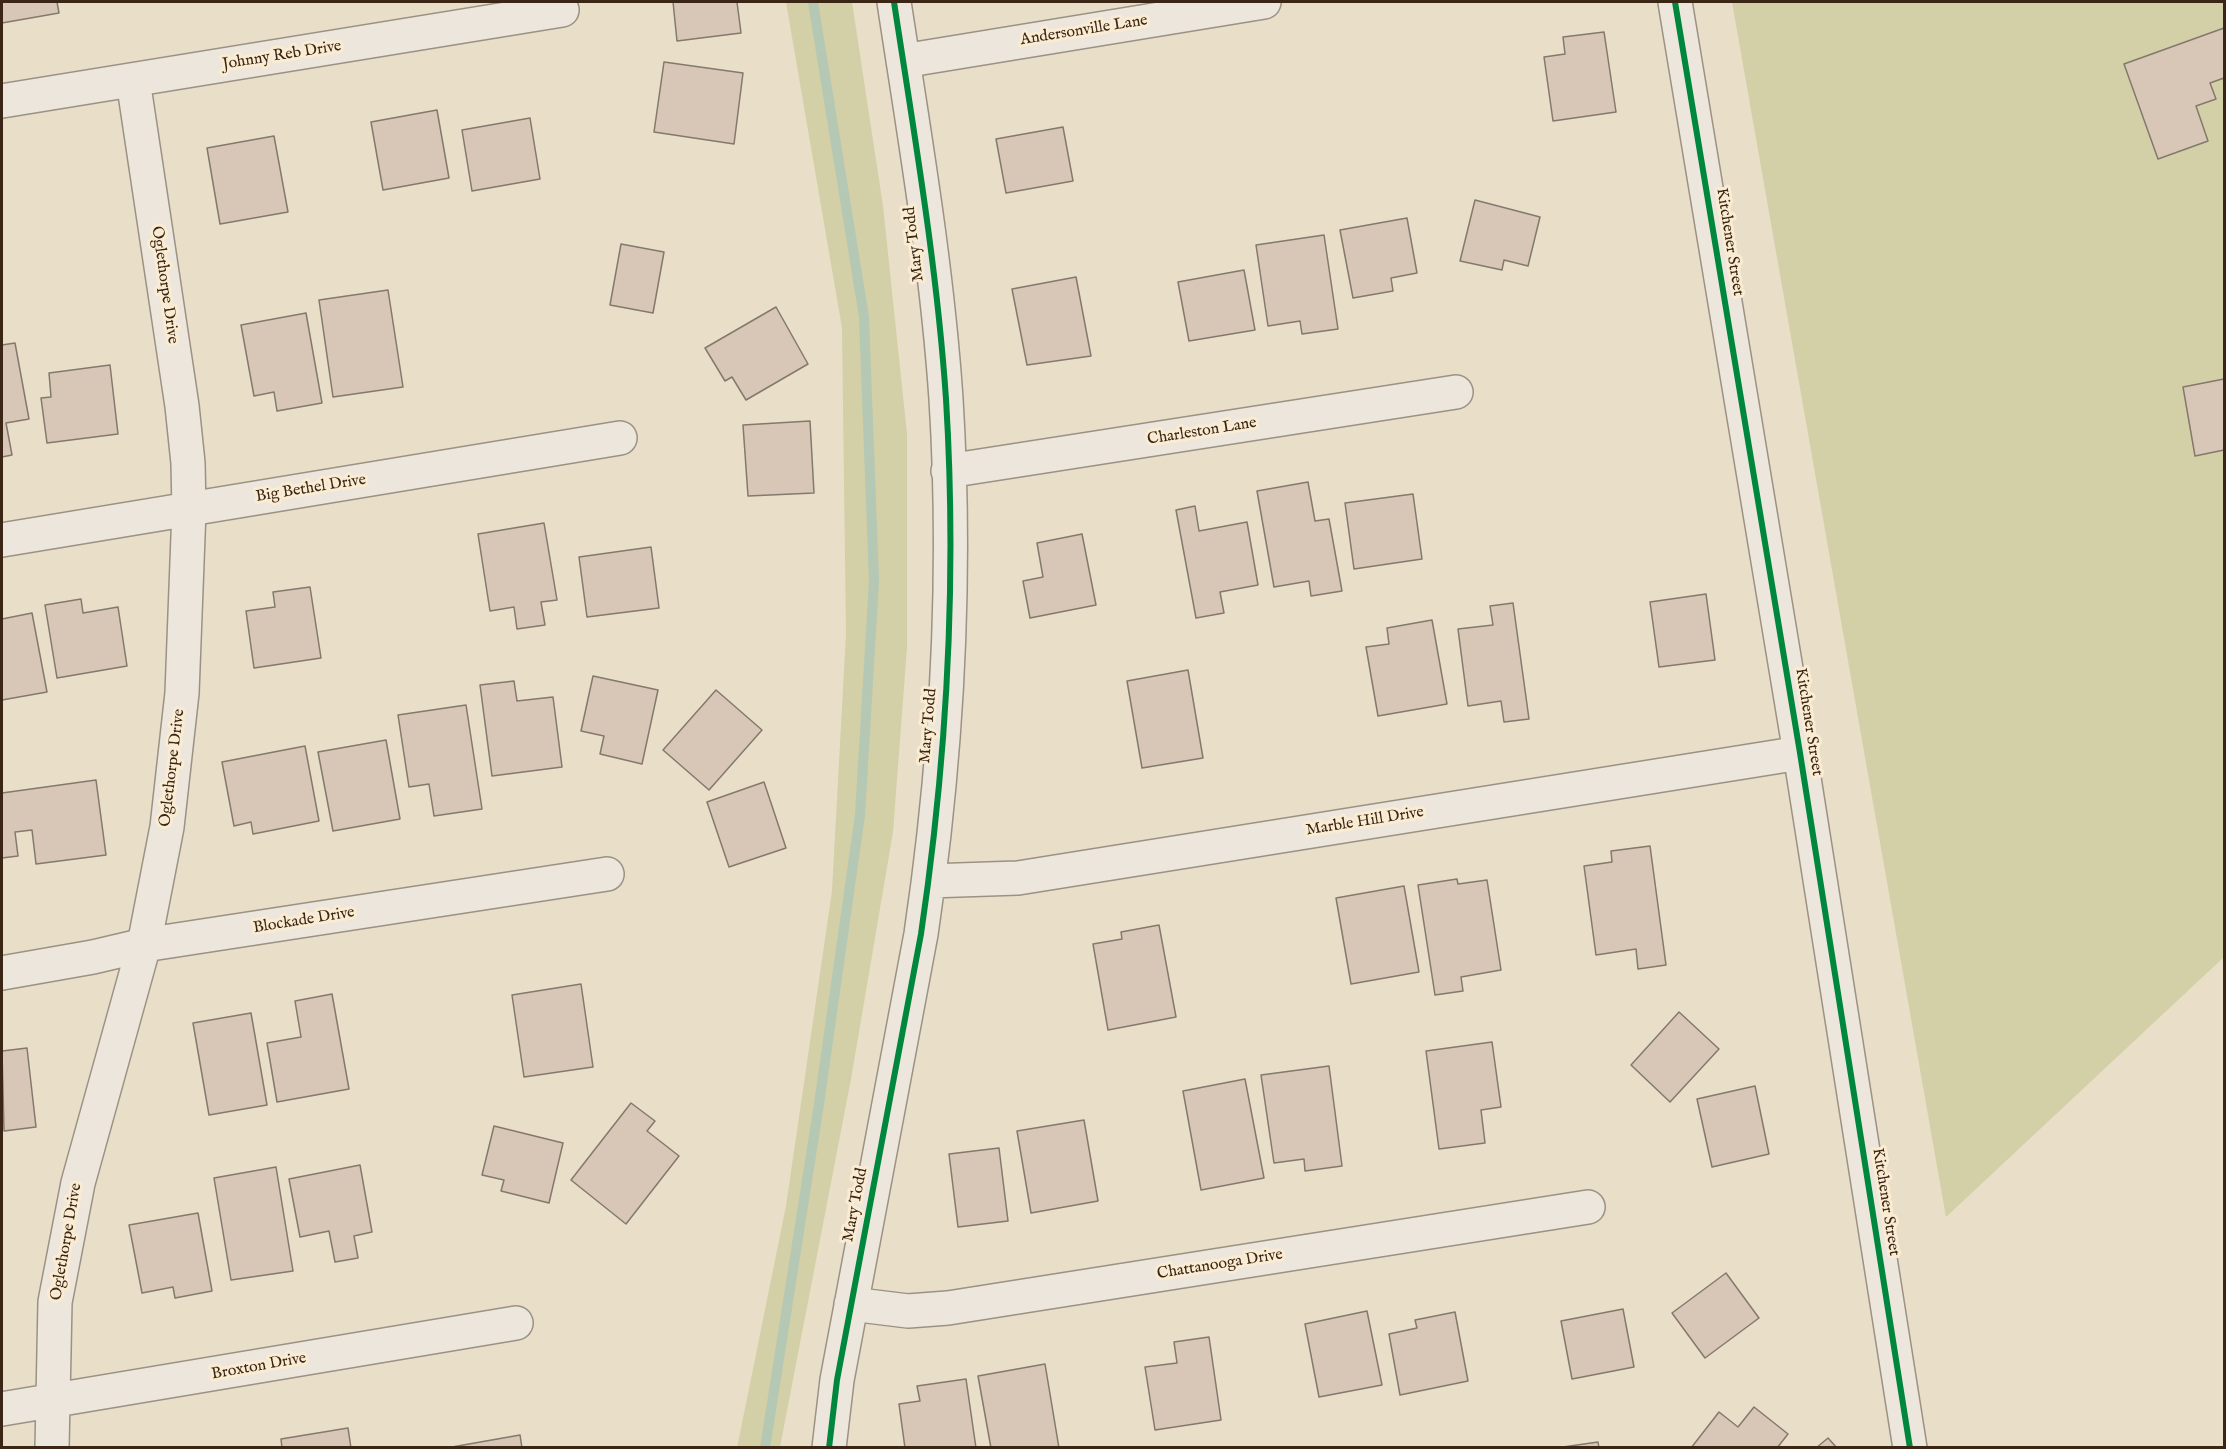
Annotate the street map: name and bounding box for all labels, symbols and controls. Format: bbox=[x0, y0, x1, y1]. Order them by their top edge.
street label: Andersonville Lane bbox=[1019, 11, 1149, 51]
street label: Johnny Reb Drive bbox=[221, 37, 343, 75]
street label: Kitchener Street bbox=[1711, 187, 1747, 297]
street label: Mary Todd bbox=[901, 206, 929, 282]
street label: Oglethorpe Drive bbox=[146, 225, 182, 345]
street label: Charleston Lane bbox=[1146, 414, 1258, 450]
street label: Big Bethel Drive bbox=[254, 471, 368, 507]
street label: Kitchener Street bbox=[1790, 667, 1826, 777]
street label: Mary Todd bbox=[916, 688, 942, 764]
street label: Oglethorpe Drive bbox=[156, 708, 190, 828]
street label: Marble Hill Drive bbox=[1305, 803, 1425, 841]
street label: Blockade Drive bbox=[252, 904, 356, 938]
street label: Kitchener Street bbox=[1867, 1147, 1903, 1257]
street label: Mary Todd bbox=[839, 1166, 873, 1244]
street label: Oglethorpe Drive bbox=[47, 1182, 87, 1302]
street label: Chattanooga Drive bbox=[1156, 1246, 1284, 1284]
street label: Broxton Drive bbox=[210, 1349, 308, 1385]

